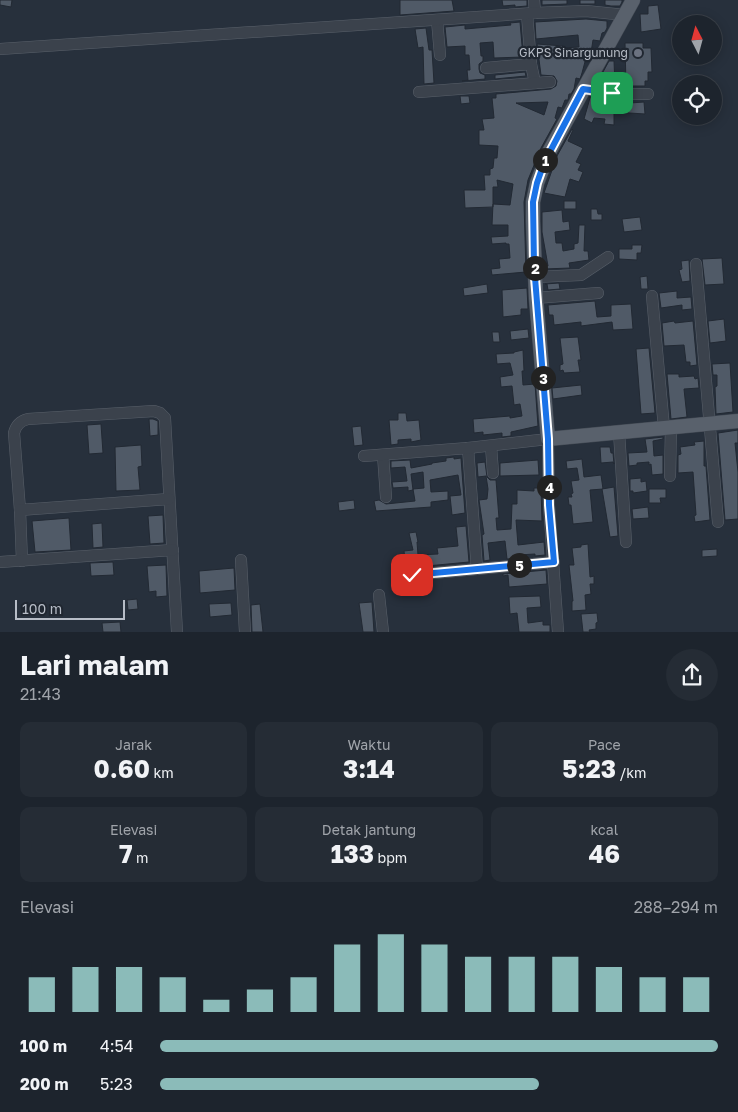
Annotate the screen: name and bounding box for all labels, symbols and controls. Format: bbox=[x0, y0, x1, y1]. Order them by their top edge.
north arrow bbox=[672, 15, 722, 65]
map controls bbox=[672, 15, 722, 125]
place label: GKPS Sinargunung bbox=[519, 45, 628, 60]
marker: GKPS Sinargunung bbox=[632, 47, 644, 59]
pin bbox=[591, 72, 633, 114]
button: locate bbox=[672, 75, 722, 125]
icon: arrive bbox=[598, 79, 626, 107]
pin: 1 bbox=[532, 148, 558, 172]
text: 1 bbox=[542, 152, 549, 169]
pin: 2 bbox=[522, 256, 548, 280]
text: 2 bbox=[531, 260, 540, 277]
pin: 3 bbox=[530, 366, 556, 390]
text: 3 bbox=[539, 370, 548, 387]
pin: 4 bbox=[536, 474, 562, 500]
text: 4 bbox=[545, 479, 554, 496]
pin: 5 bbox=[506, 552, 532, 578]
pin bbox=[391, 554, 433, 596]
text: 5 bbox=[515, 557, 524, 574]
icon: check bbox=[398, 561, 426, 589]
scale bar bbox=[15, 597, 125, 620]
text: 100 m bbox=[22, 600, 62, 617]
text: Lari malam bbox=[20, 648, 169, 681]
button: share bbox=[666, 649, 718, 701]
text: 21:43 bbox=[20, 684, 61, 704]
text: Jarak bbox=[115, 736, 152, 753]
text: Waktu bbox=[347, 736, 391, 753]
text: Pace bbox=[588, 736, 621, 753]
text: 0.60 bbox=[94, 753, 150, 784]
text: 3:14 bbox=[343, 753, 395, 784]
text: 5:23 bbox=[562, 753, 616, 784]
text: km bbox=[150, 764, 174, 781]
text: /km bbox=[616, 764, 646, 781]
text: Elevasi bbox=[110, 821, 157, 838]
text: Detak jantung bbox=[322, 821, 416, 838]
text: kcal bbox=[590, 821, 618, 838]
text: 7 bbox=[119, 838, 133, 869]
text: 133 bbox=[331, 838, 374, 869]
text: 46 bbox=[589, 838, 620, 869]
text: m bbox=[133, 849, 148, 866]
text: bpm bbox=[374, 849, 407, 866]
text: Elevasi bbox=[20, 897, 74, 917]
text: 288–294 m bbox=[634, 897, 718, 917]
text: 100 m bbox=[20, 1036, 67, 1056]
text: 4:54 bbox=[100, 1036, 134, 1056]
text: 200 m bbox=[20, 1074, 69, 1094]
text: 5:23 bbox=[100, 1074, 133, 1094]

